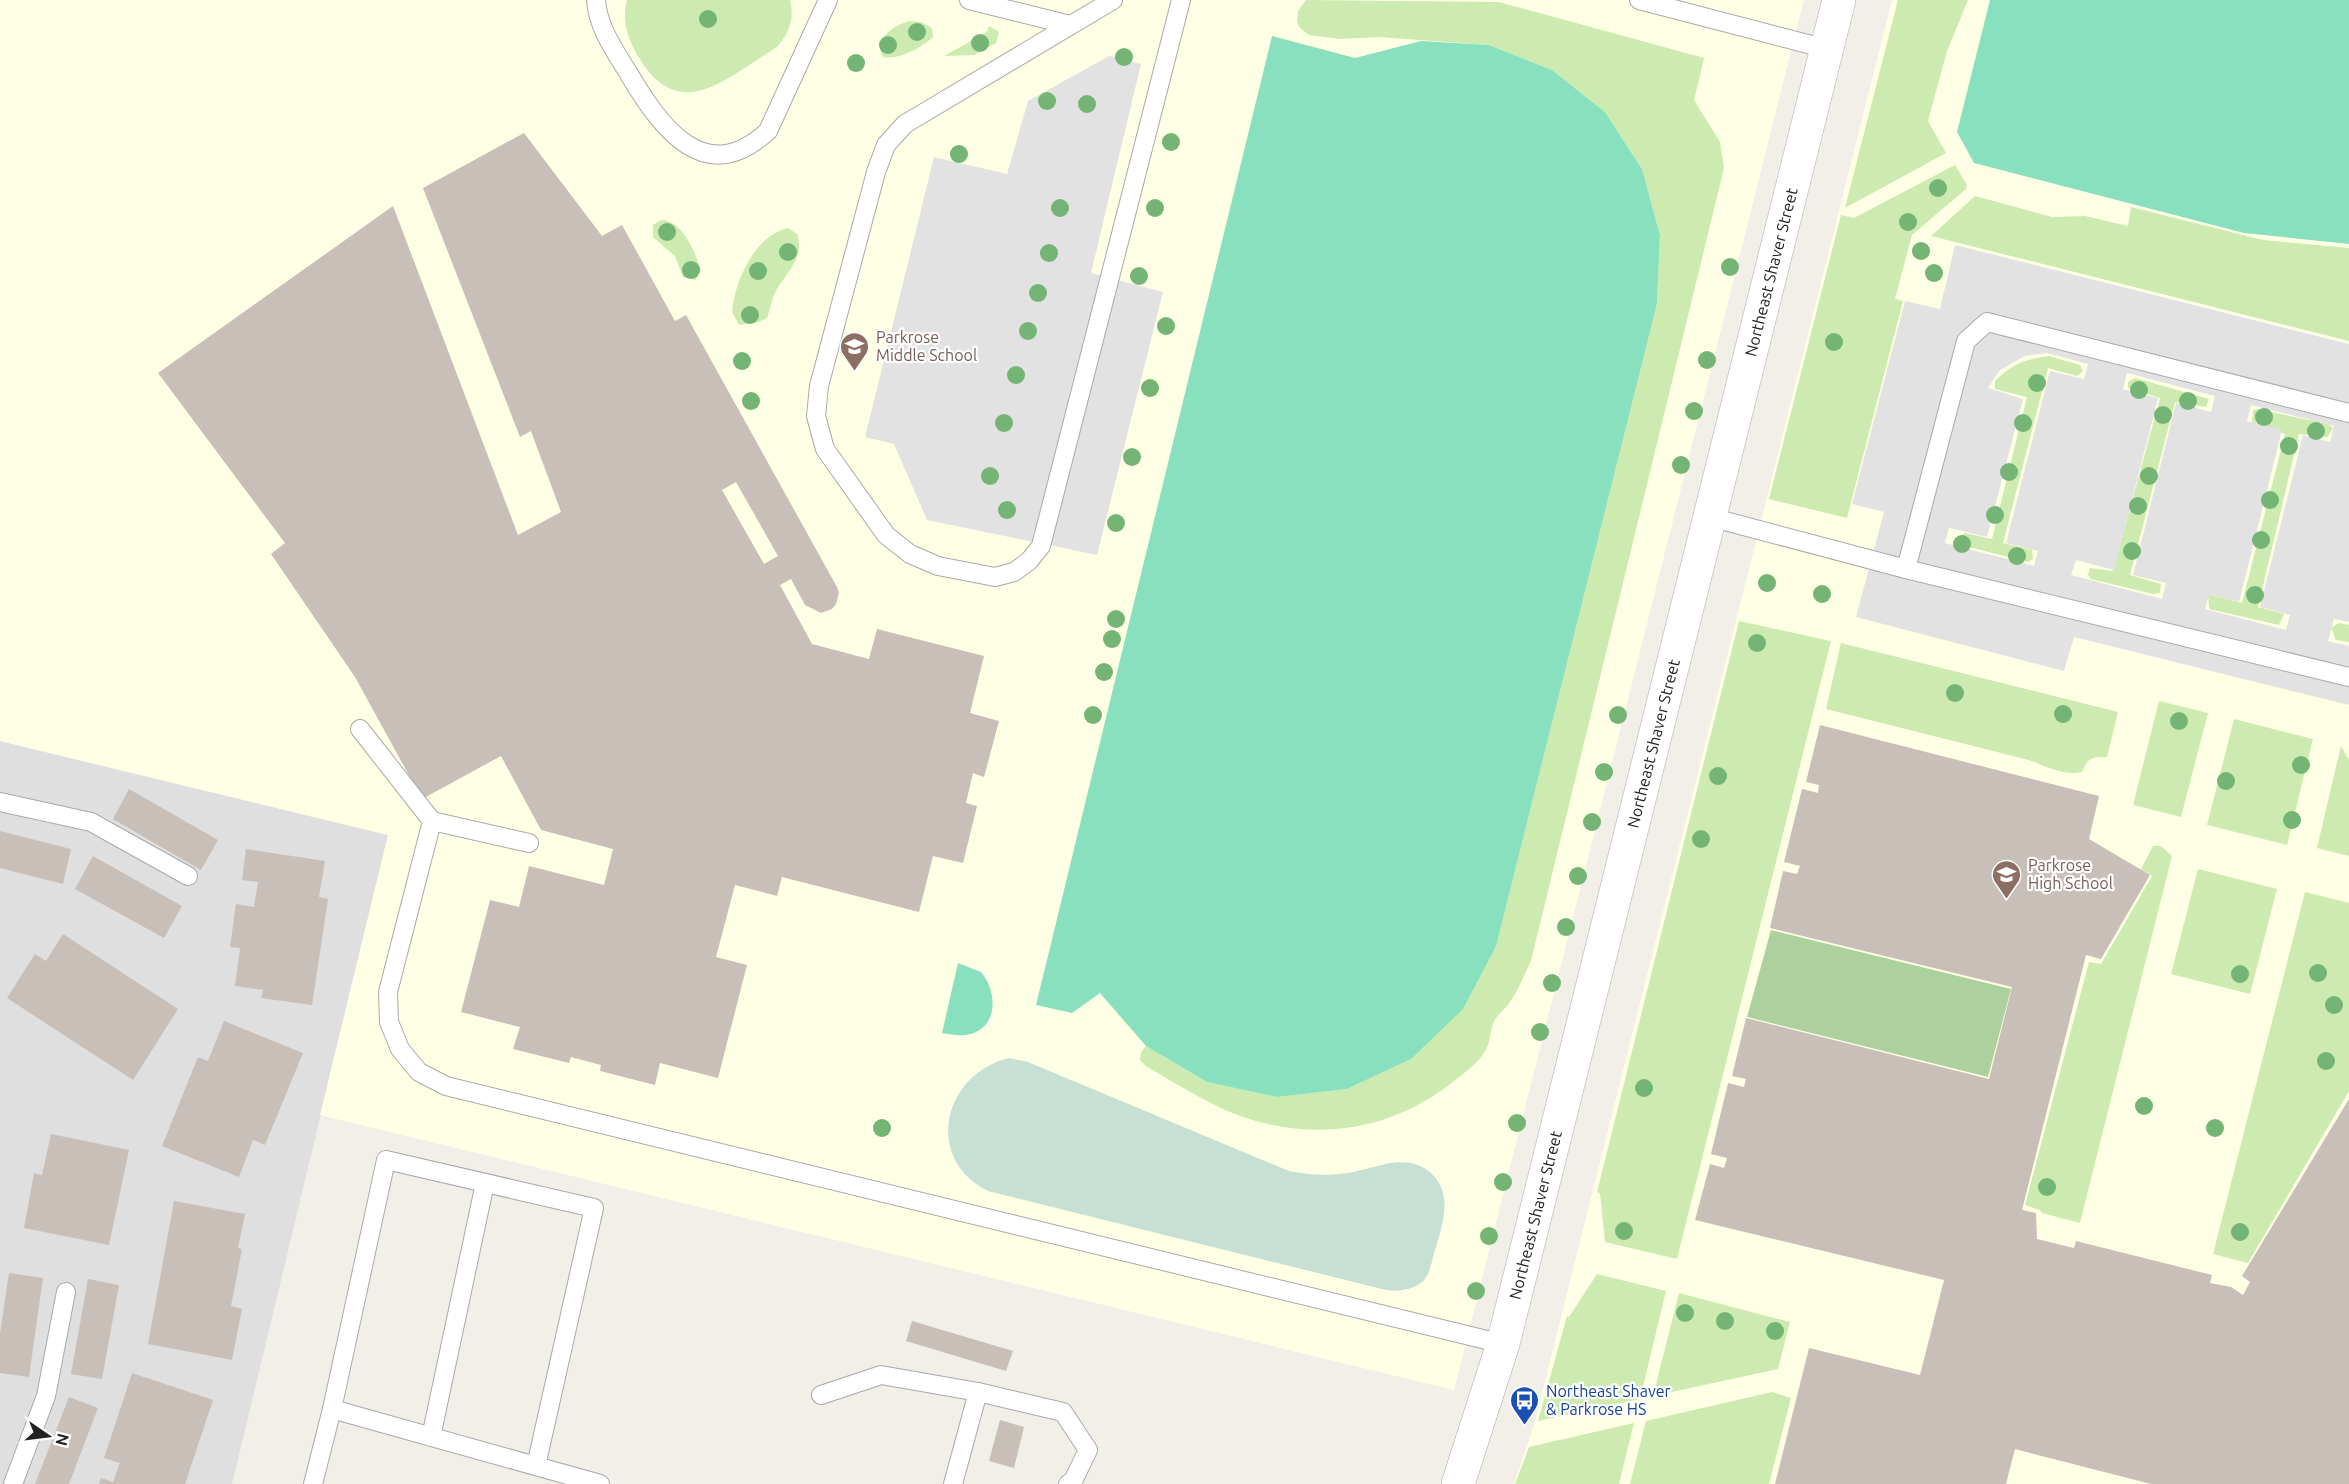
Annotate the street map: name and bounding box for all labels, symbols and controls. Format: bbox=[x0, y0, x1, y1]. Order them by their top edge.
street label: Northeast Shaver Street bbox=[1741, 185, 1801, 358]
place label: Parkrose Middle School bbox=[876, 328, 977, 364]
school or university icon: Parkrose Middle School bbox=[839, 330, 871, 372]
street label: Northeast Shaver Street bbox=[1623, 657, 1683, 830]
place label: Parkrose High School bbox=[2028, 856, 2113, 892]
school or university icon: Parkrose High School bbox=[1991, 858, 2023, 900]
street label: Northeast Shaver Street bbox=[1506, 1128, 1565, 1301]
place label: Northeast Shaver & Parkrose HS bbox=[1546, 1382, 1671, 1418]
bus stop icon: Northeast Shaver & Parkrose HS bbox=[1509, 1384, 1541, 1426]
north arrow bbox=[18, 1406, 78, 1466]
text: N bbox=[52, 1432, 73, 1448]

